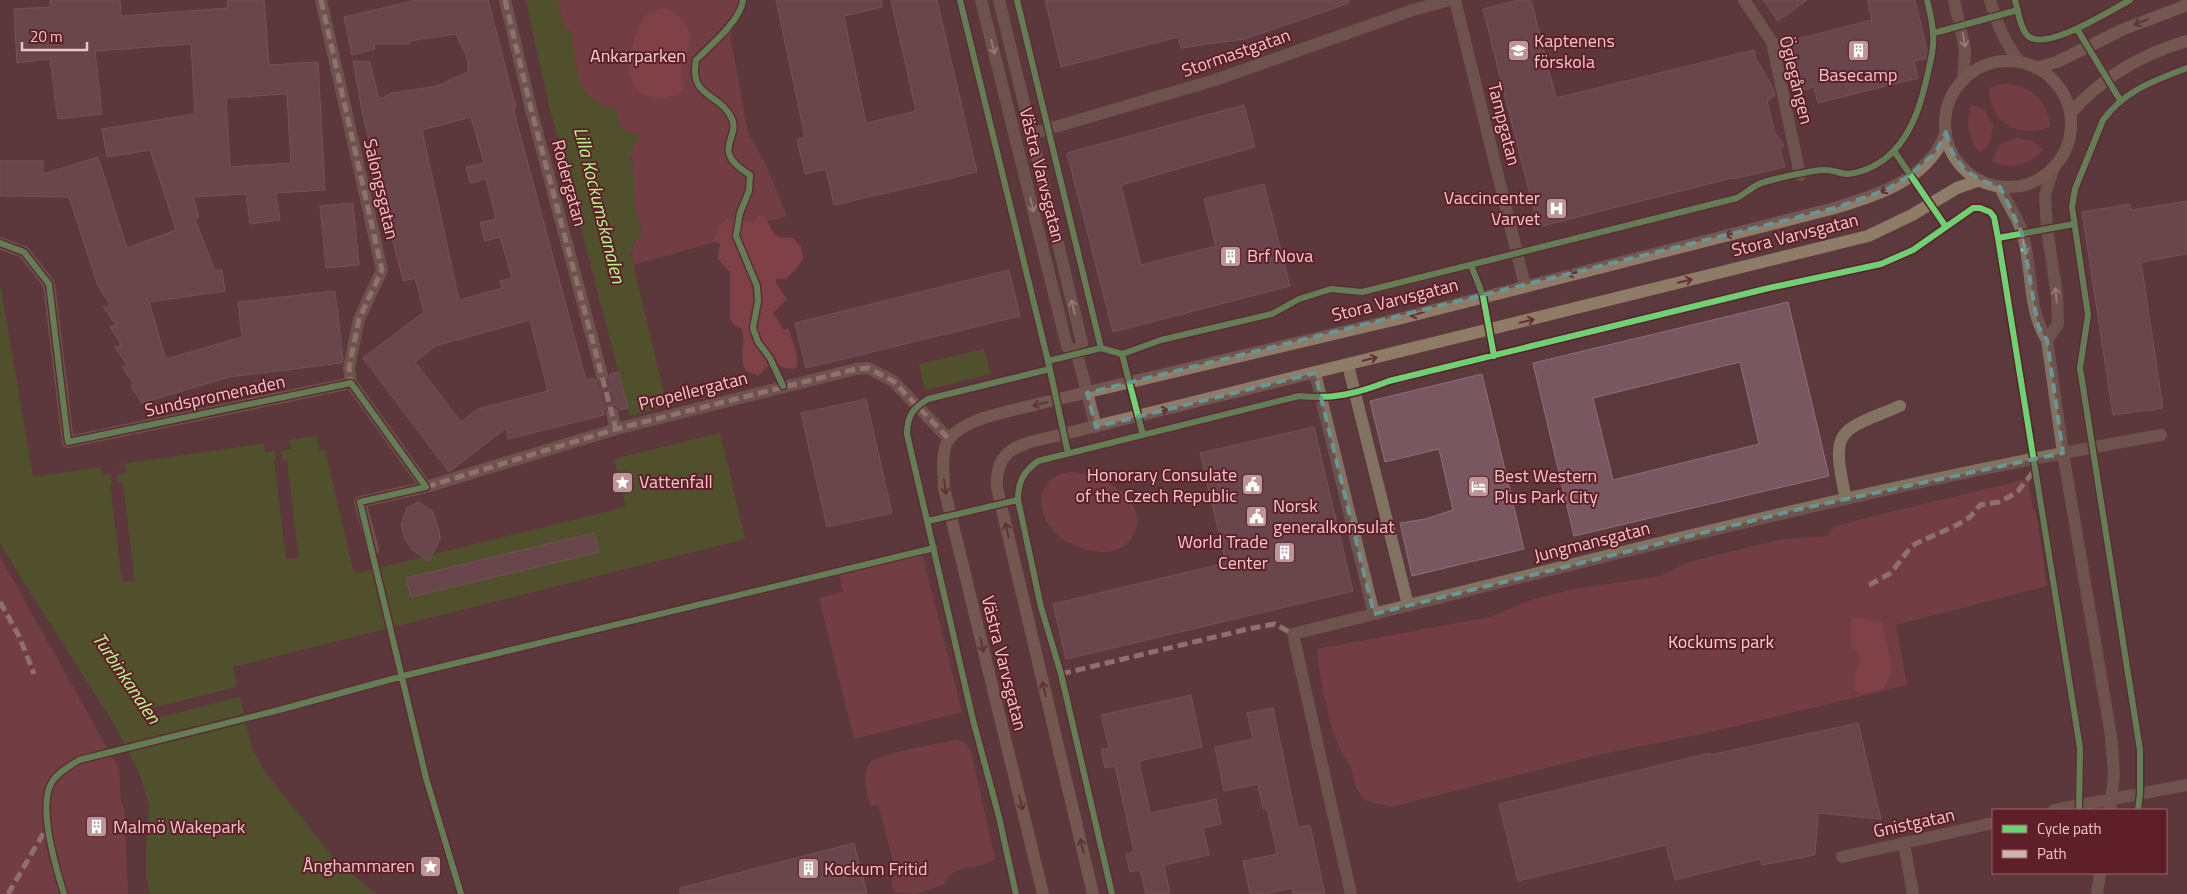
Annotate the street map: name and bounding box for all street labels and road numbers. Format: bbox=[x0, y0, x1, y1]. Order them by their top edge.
street label: Stormastgatan bbox=[1178, 21, 1294, 84]
street label: Öglegången bbox=[1772, 33, 1821, 127]
street label: Tampgatan bbox=[1481, 80, 1528, 168]
street label: Västra Varvsgatan bbox=[1013, 105, 1072, 245]
street label: Salongsgatan bbox=[357, 136, 406, 242]
street label: Rodergatan bbox=[545, 137, 594, 229]
street label: Stora Varvsgatan bbox=[1729, 206, 1861, 263]
street label: Stora Varvsgatan bbox=[1329, 271, 1461, 328]
street label: Propellergatan bbox=[635, 364, 750, 417]
street label: Sundspromenaden bbox=[142, 367, 288, 424]
street label: Jungmansgatan bbox=[1531, 514, 1653, 569]
street label: Västra Varvsgatan bbox=[975, 593, 1034, 733]
street label: Gnistgatan bbox=[1871, 801, 1957, 844]

